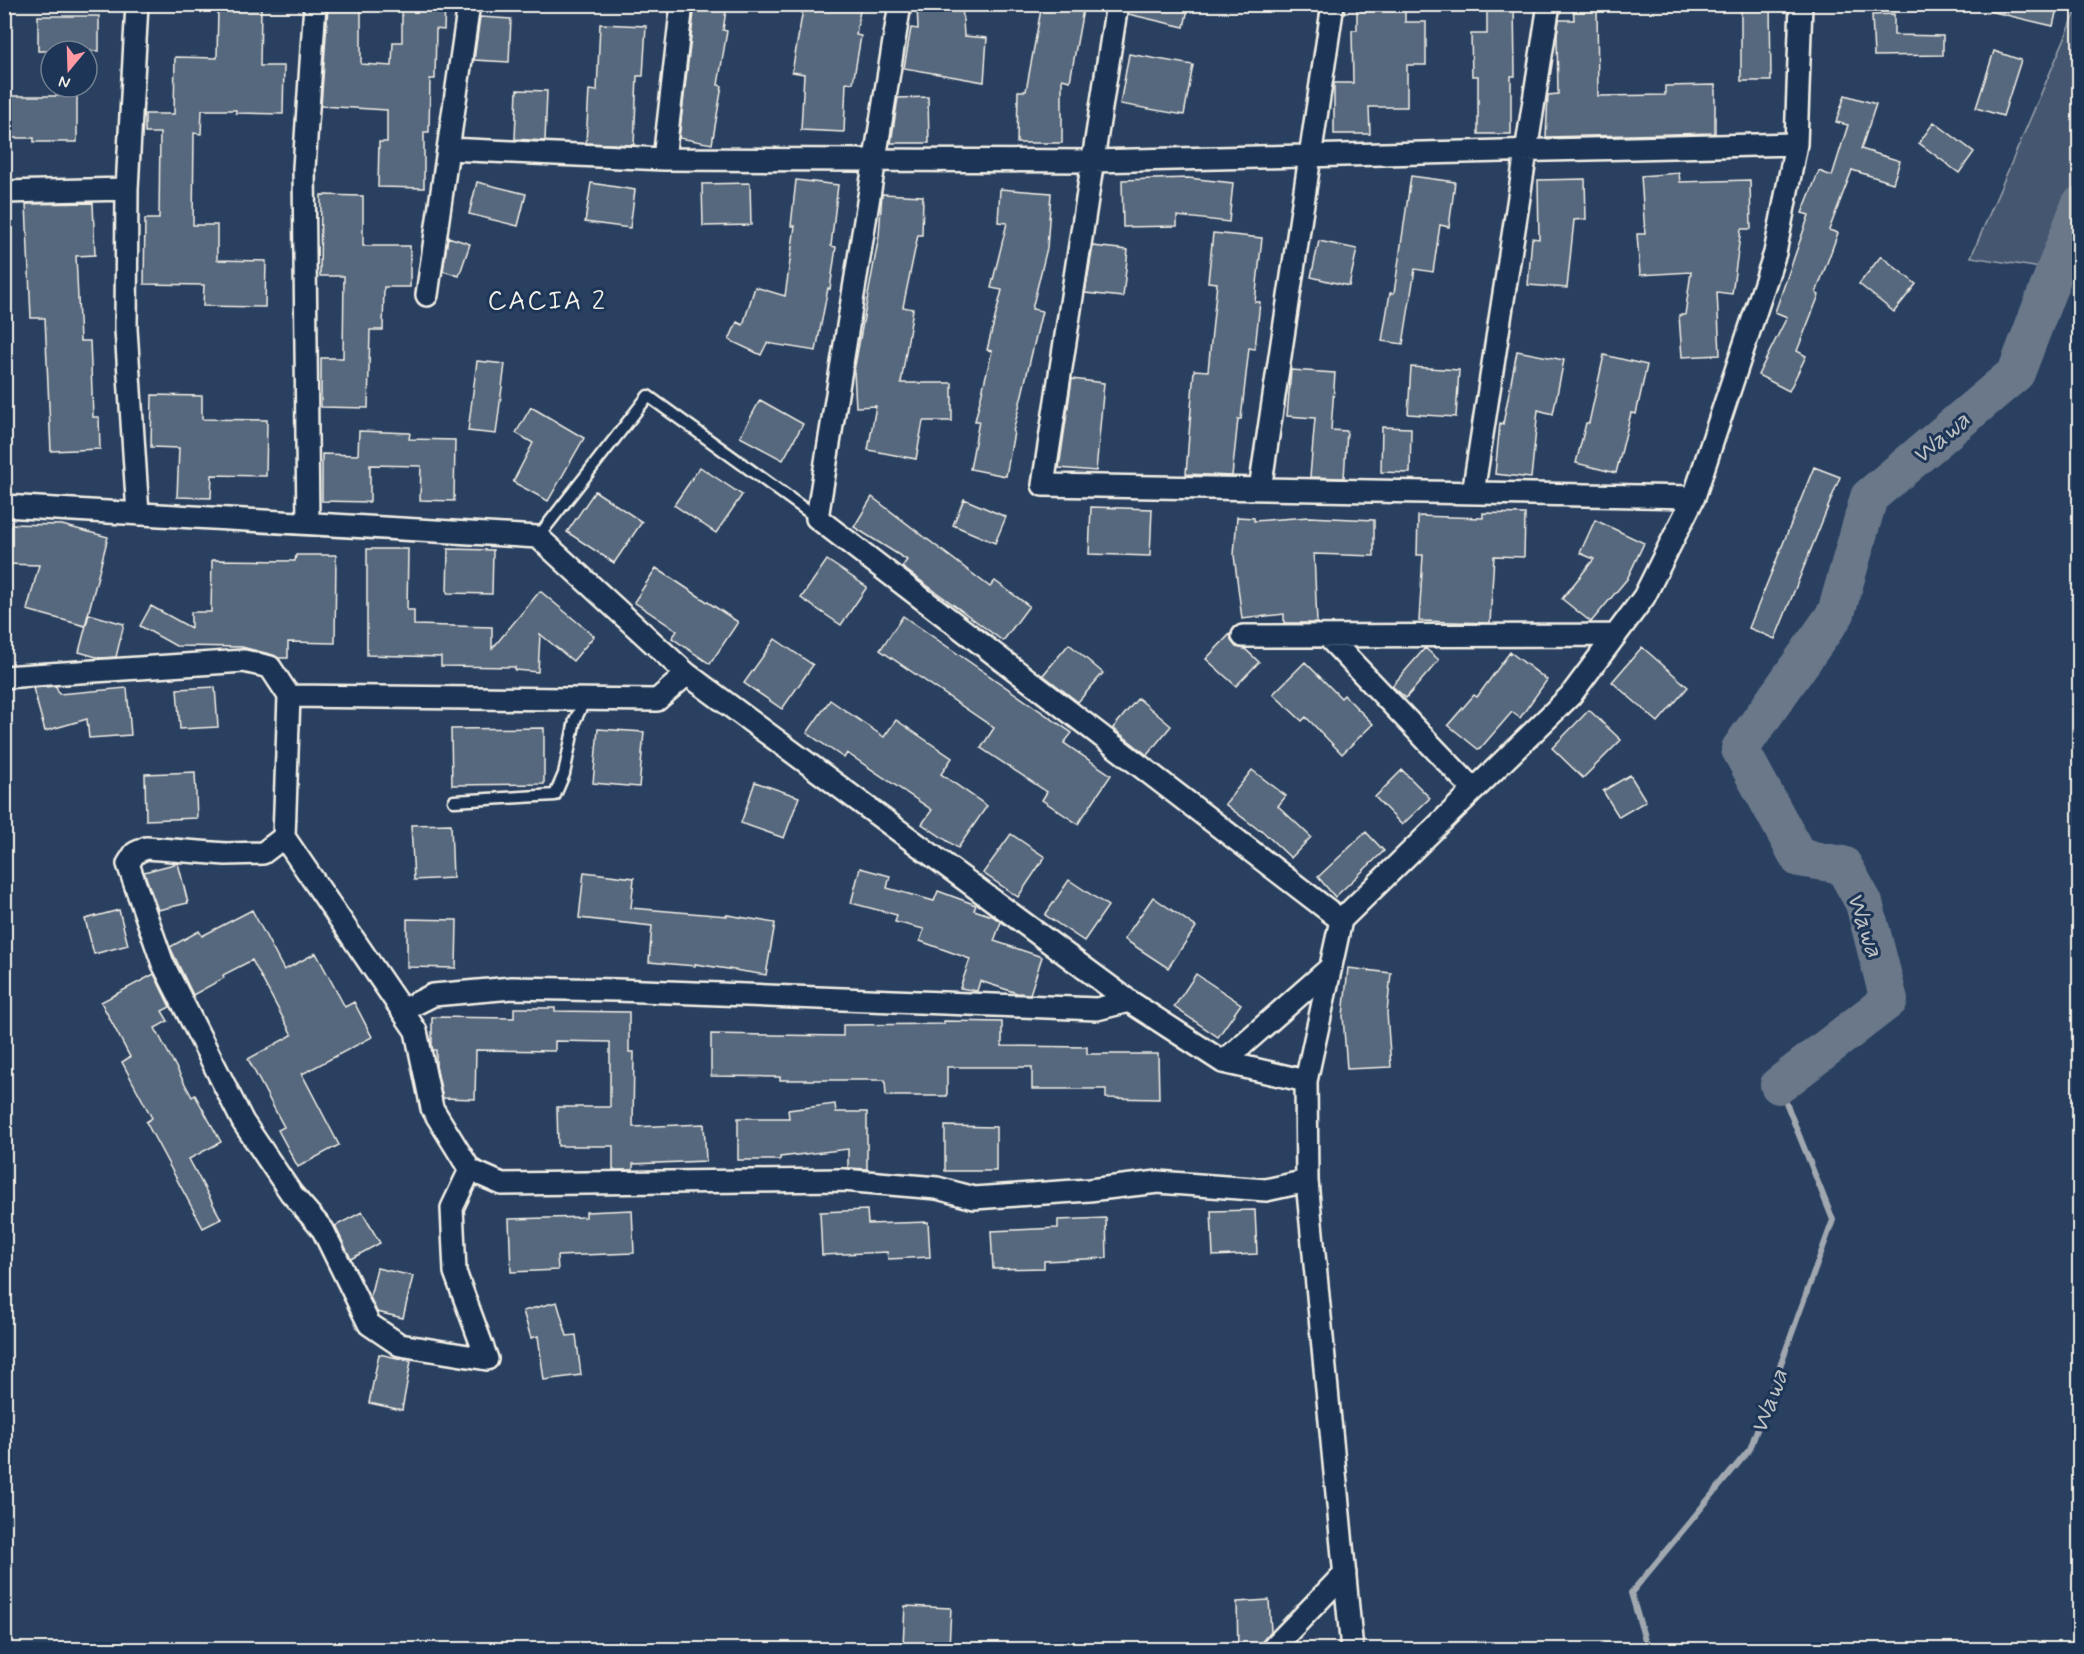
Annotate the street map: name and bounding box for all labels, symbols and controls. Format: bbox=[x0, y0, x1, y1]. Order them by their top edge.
north arrow bbox=[39, 39, 99, 99]
text: N bbox=[56, 70, 73, 93]
district label: CACIA 2 bbox=[488, 284, 606, 319]
water label: Wawa bbox=[1905, 404, 1978, 473]
water label: Wawa bbox=[1837, 888, 1891, 962]
water label: Wawa bbox=[1743, 1364, 1797, 1439]

